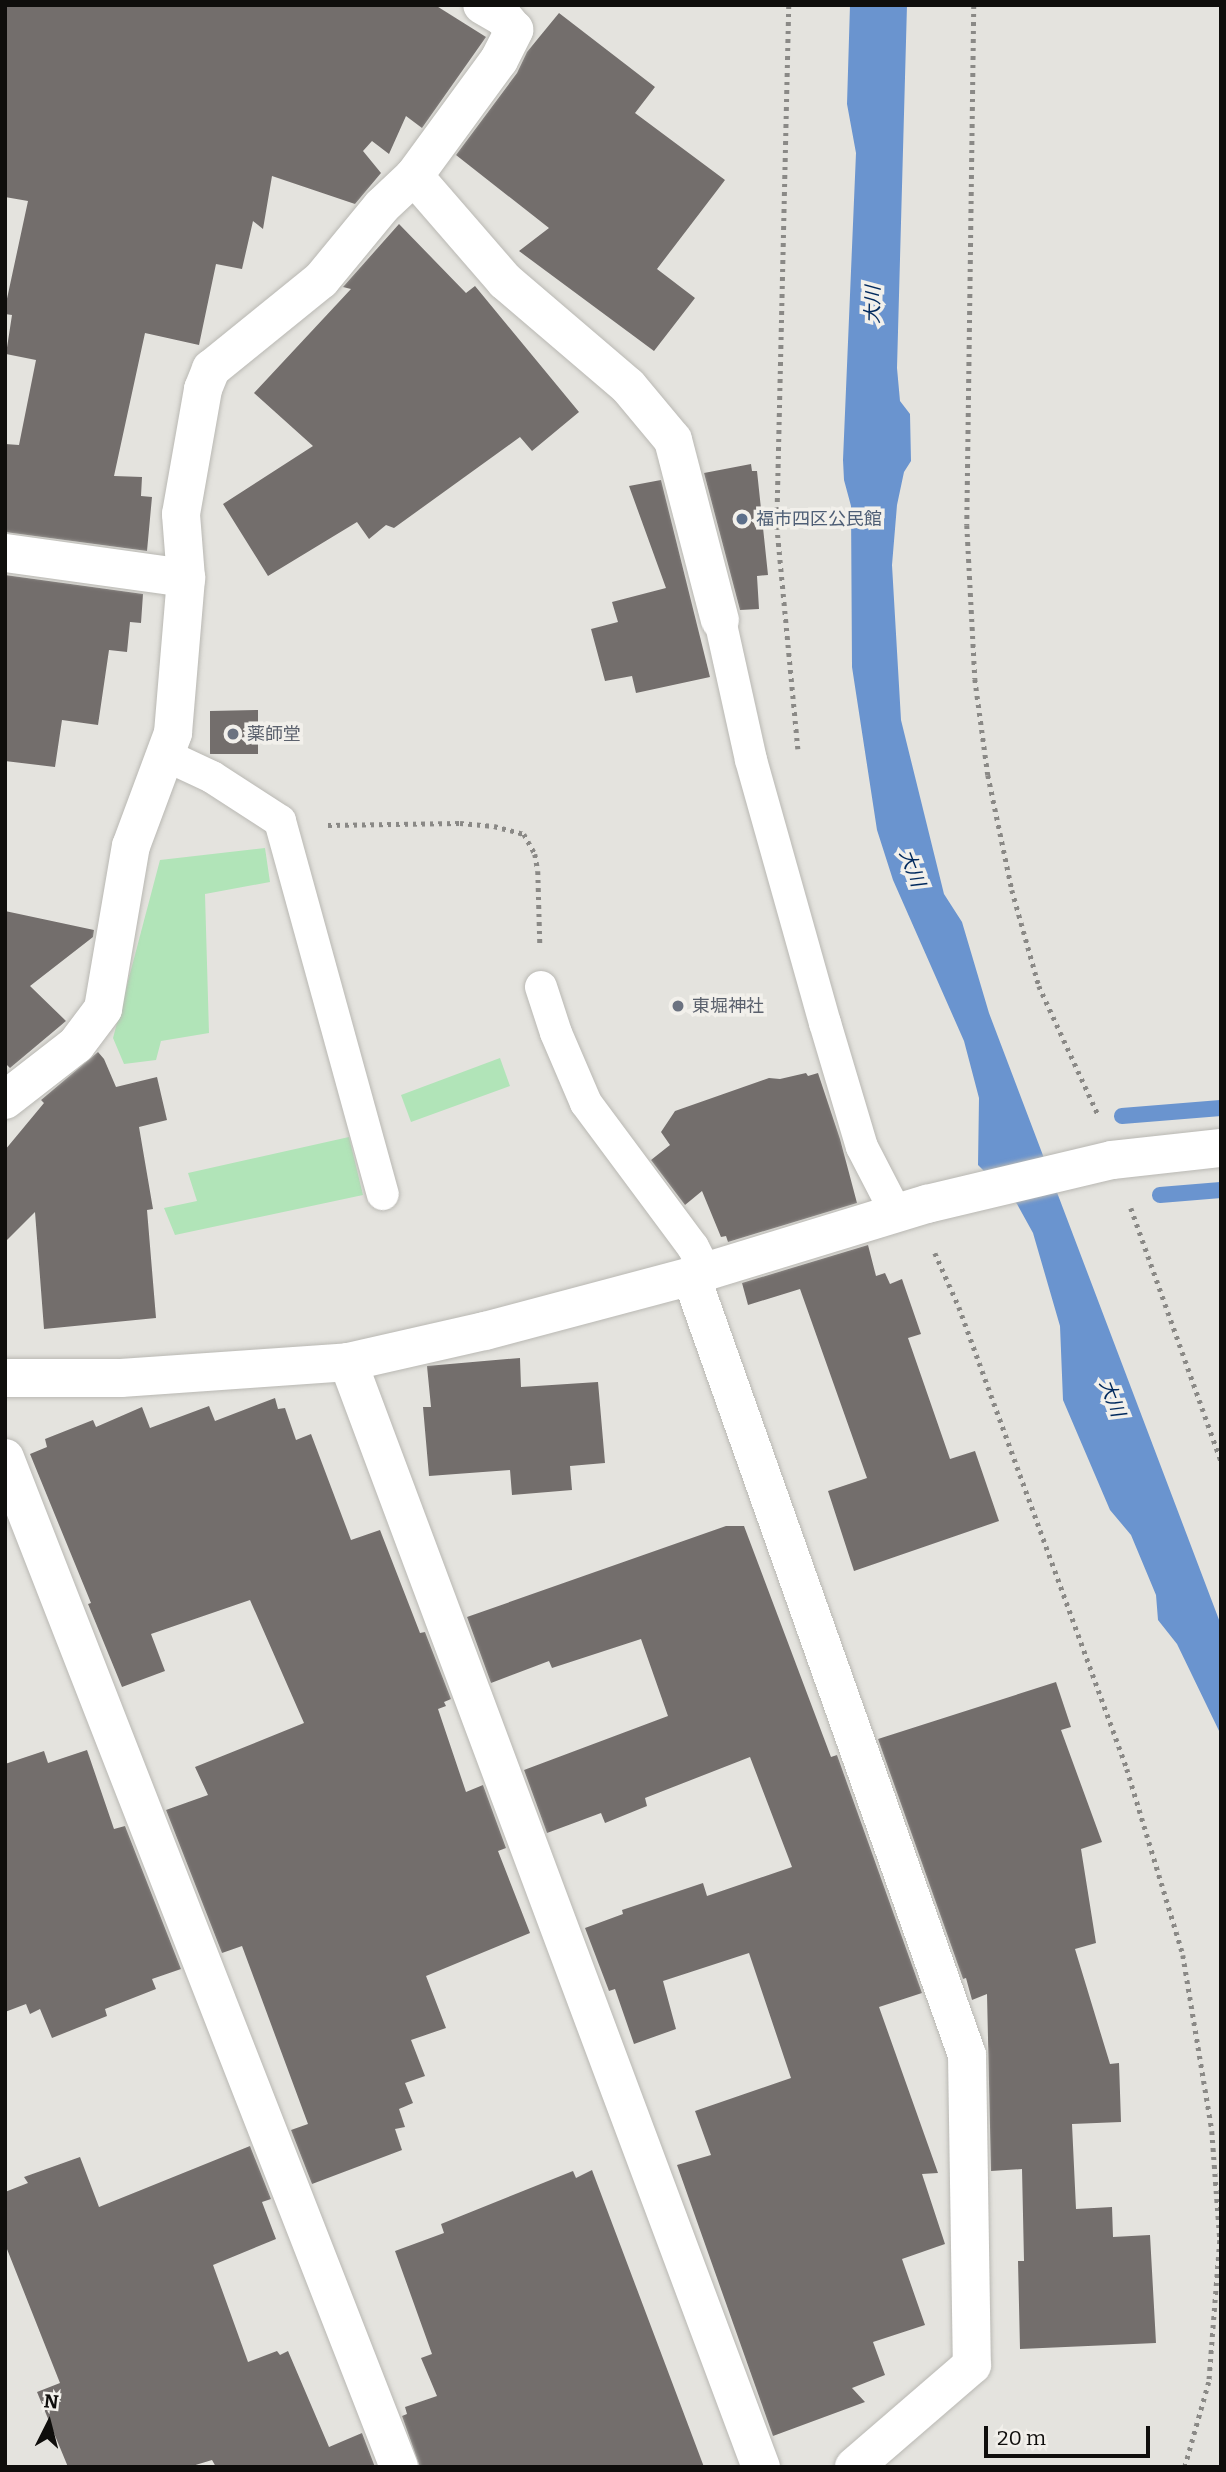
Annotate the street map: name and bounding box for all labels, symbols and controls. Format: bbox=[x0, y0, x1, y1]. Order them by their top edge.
water label: 大川 bbox=[861, 286, 885, 324]
place label: 福市四区公民館 bbox=[756, 508, 882, 530]
marker: 福市四区公民館 bbox=[734, 511, 750, 527]
place label: 薬師堂 bbox=[247, 723, 301, 745]
marker: 薬師堂 bbox=[225, 726, 241, 742]
water label: 大川 bbox=[895, 846, 929, 890]
place label: 東堀神社 bbox=[692, 995, 764, 1017]
marker: 東堀神社 bbox=[670, 998, 686, 1014]
water label: 大川 bbox=[1095, 1376, 1129, 1420]
north arrow bbox=[14, 2388, 84, 2458]
text: N bbox=[43, 2389, 60, 2414]
scale bar bbox=[988, 2412, 1154, 2456]
text: 20 m bbox=[997, 2425, 1046, 2451]

